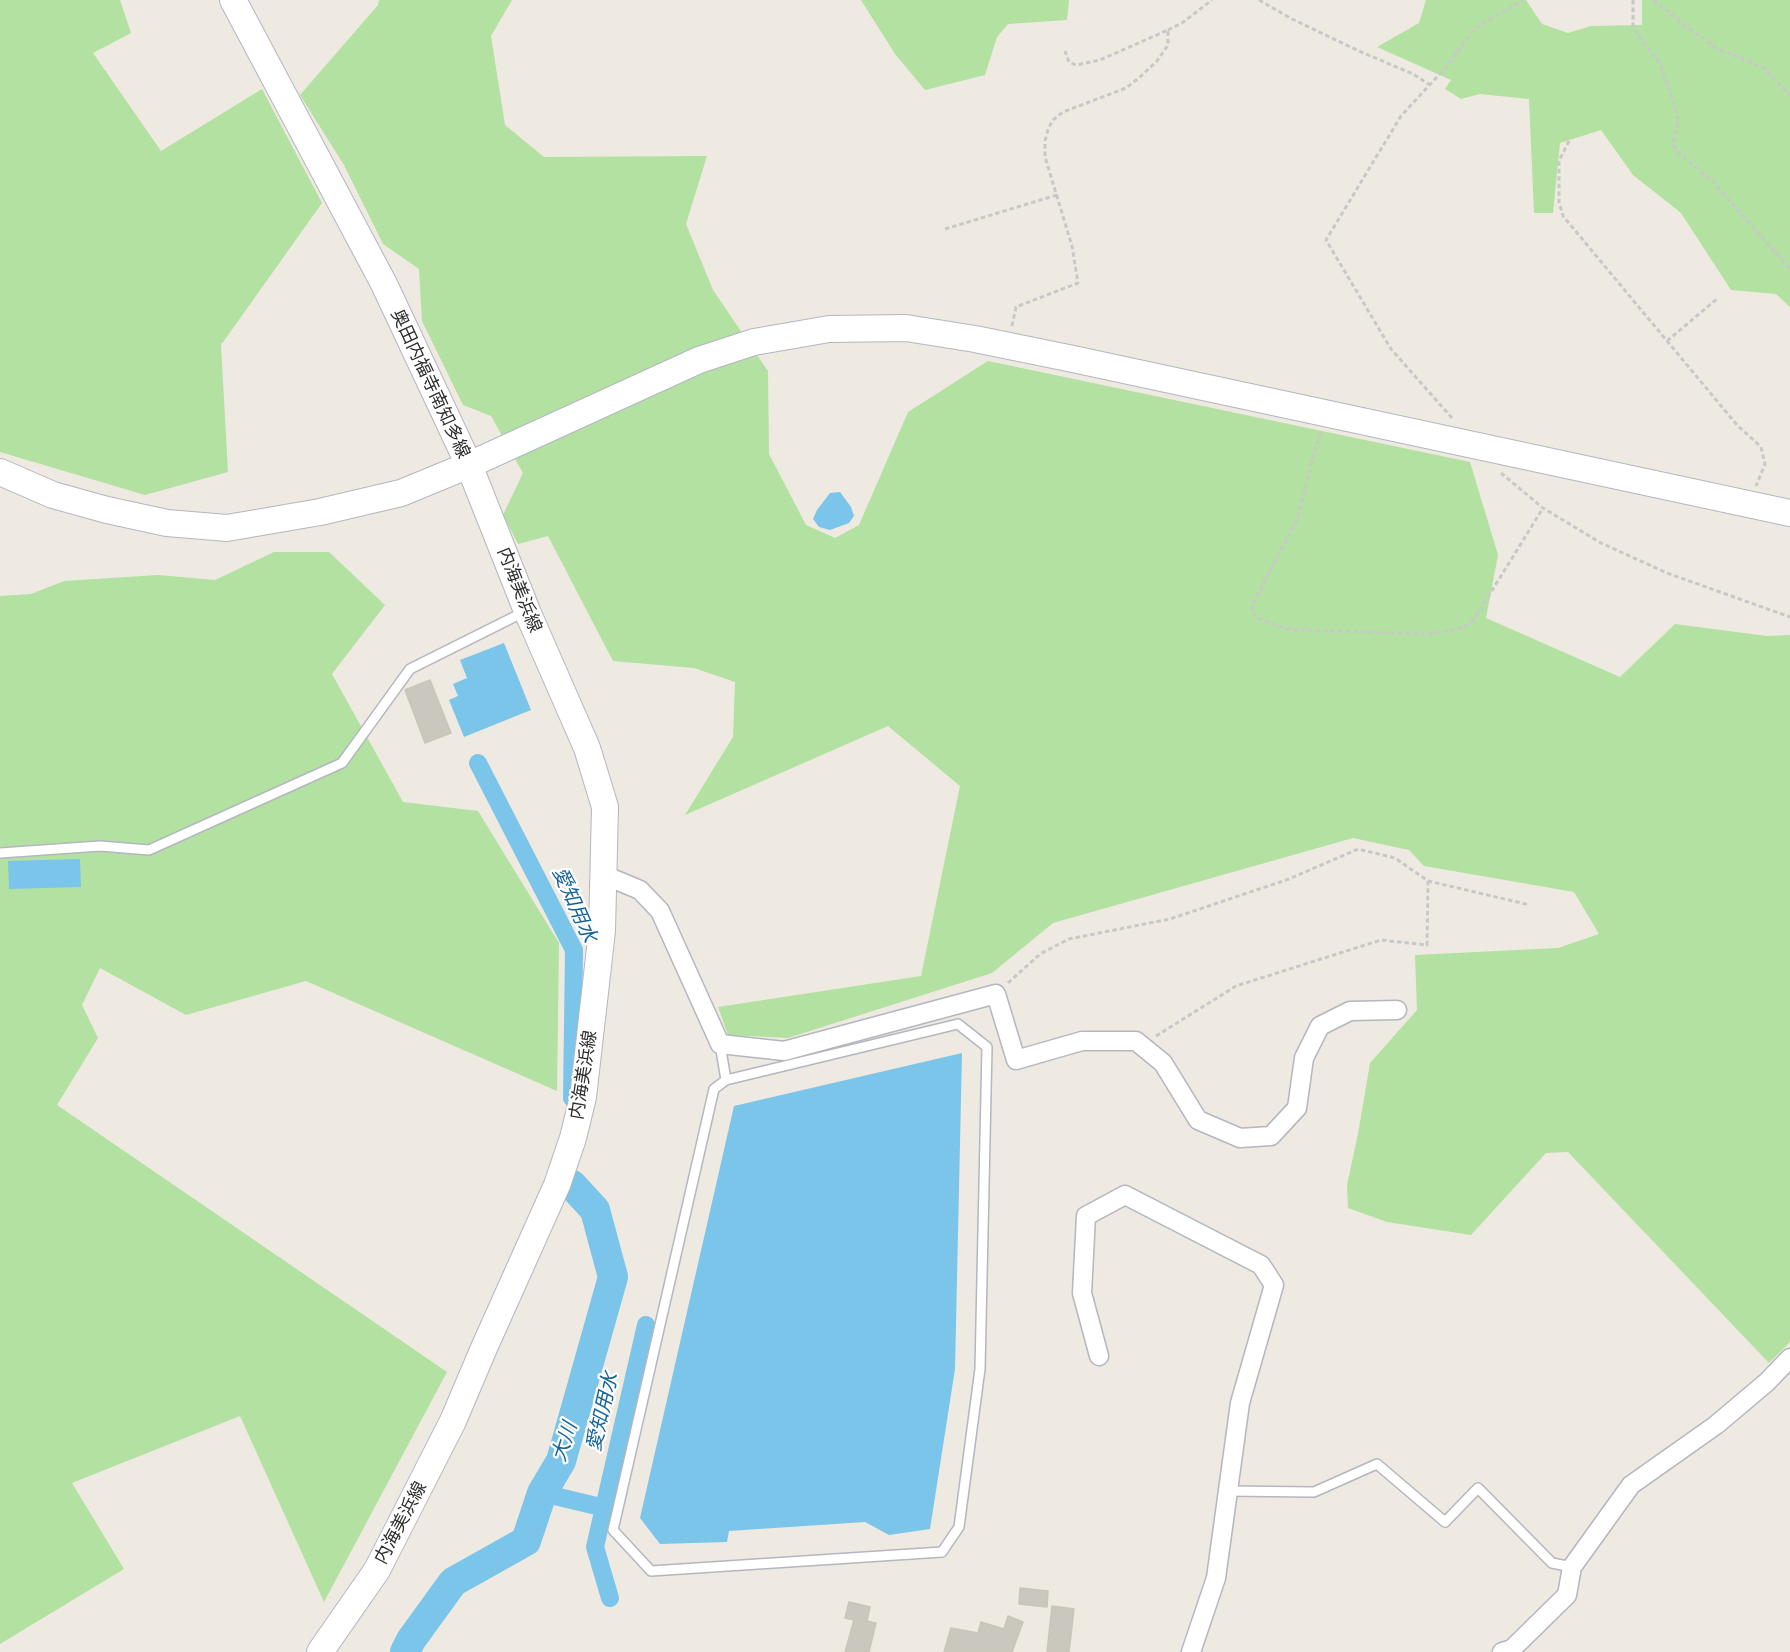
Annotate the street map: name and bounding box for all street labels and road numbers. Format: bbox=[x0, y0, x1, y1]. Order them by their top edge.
street label: 奥田内福寺南知多線 bbox=[386, 306, 474, 462]
street label: 内海美浜線 bbox=[492, 544, 546, 636]
street label: 内海美浜線 bbox=[566, 1029, 602, 1121]
street label: 内海美浜線 bbox=[370, 1478, 432, 1568]

